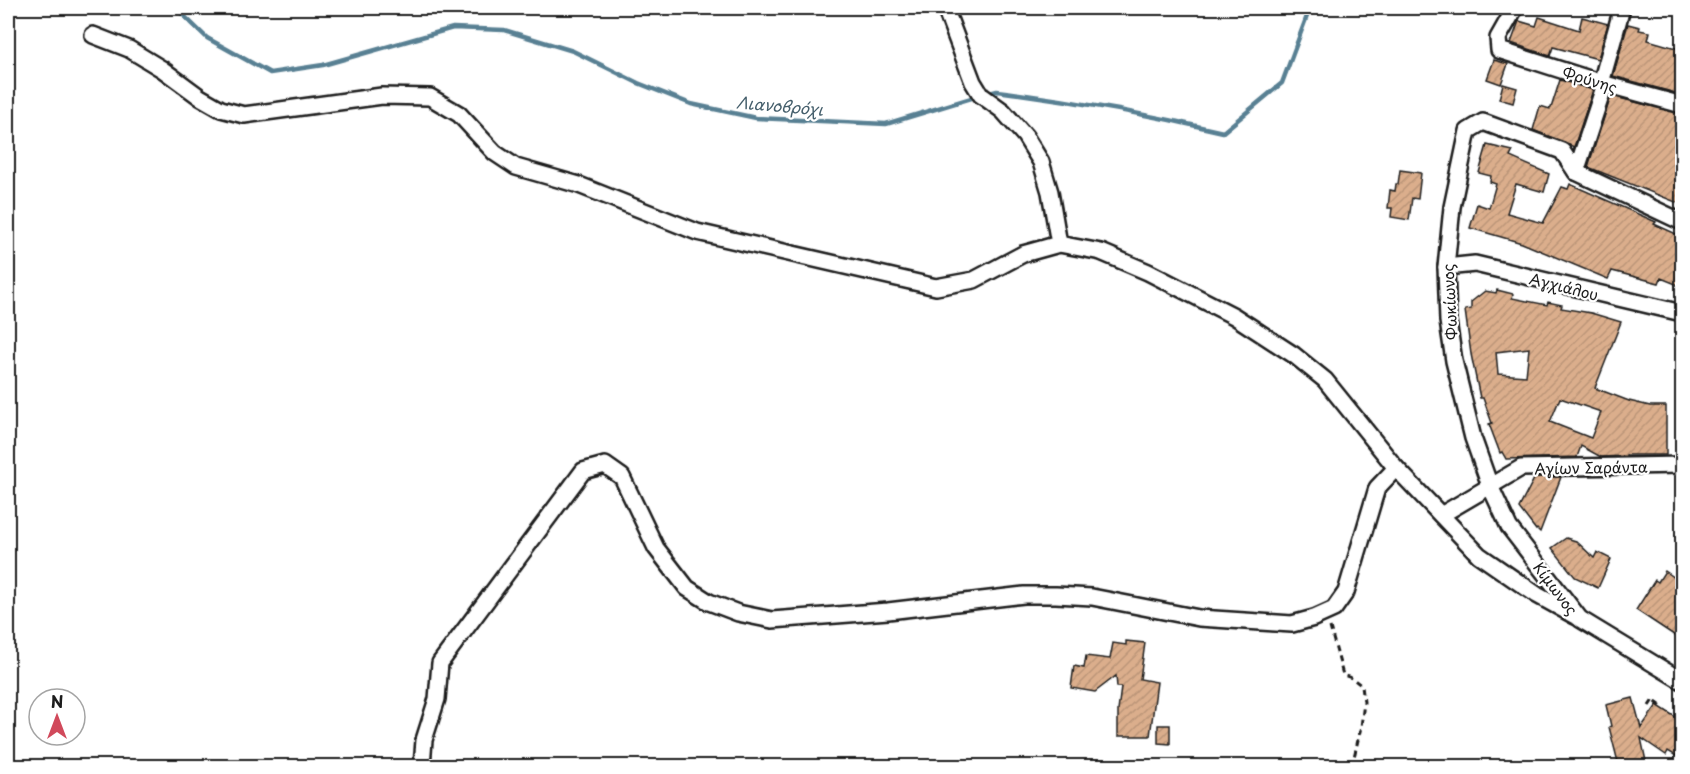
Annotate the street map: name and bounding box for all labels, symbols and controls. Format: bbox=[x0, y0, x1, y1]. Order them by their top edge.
street label: Φρύνης bbox=[1560, 60, 1620, 98]
water label: Λιανοβρόχι bbox=[736, 89, 825, 121]
street label: Φωκίωνος bbox=[1436, 263, 1462, 341]
street label: Αγχιάλου bbox=[1527, 266, 1601, 306]
street label: Αγίων Σαράντα bbox=[1534, 455, 1648, 479]
street label: Κίμωνος bbox=[1528, 556, 1584, 620]
north arrow bbox=[27, 687, 87, 747]
text: N bbox=[51, 689, 63, 713]

